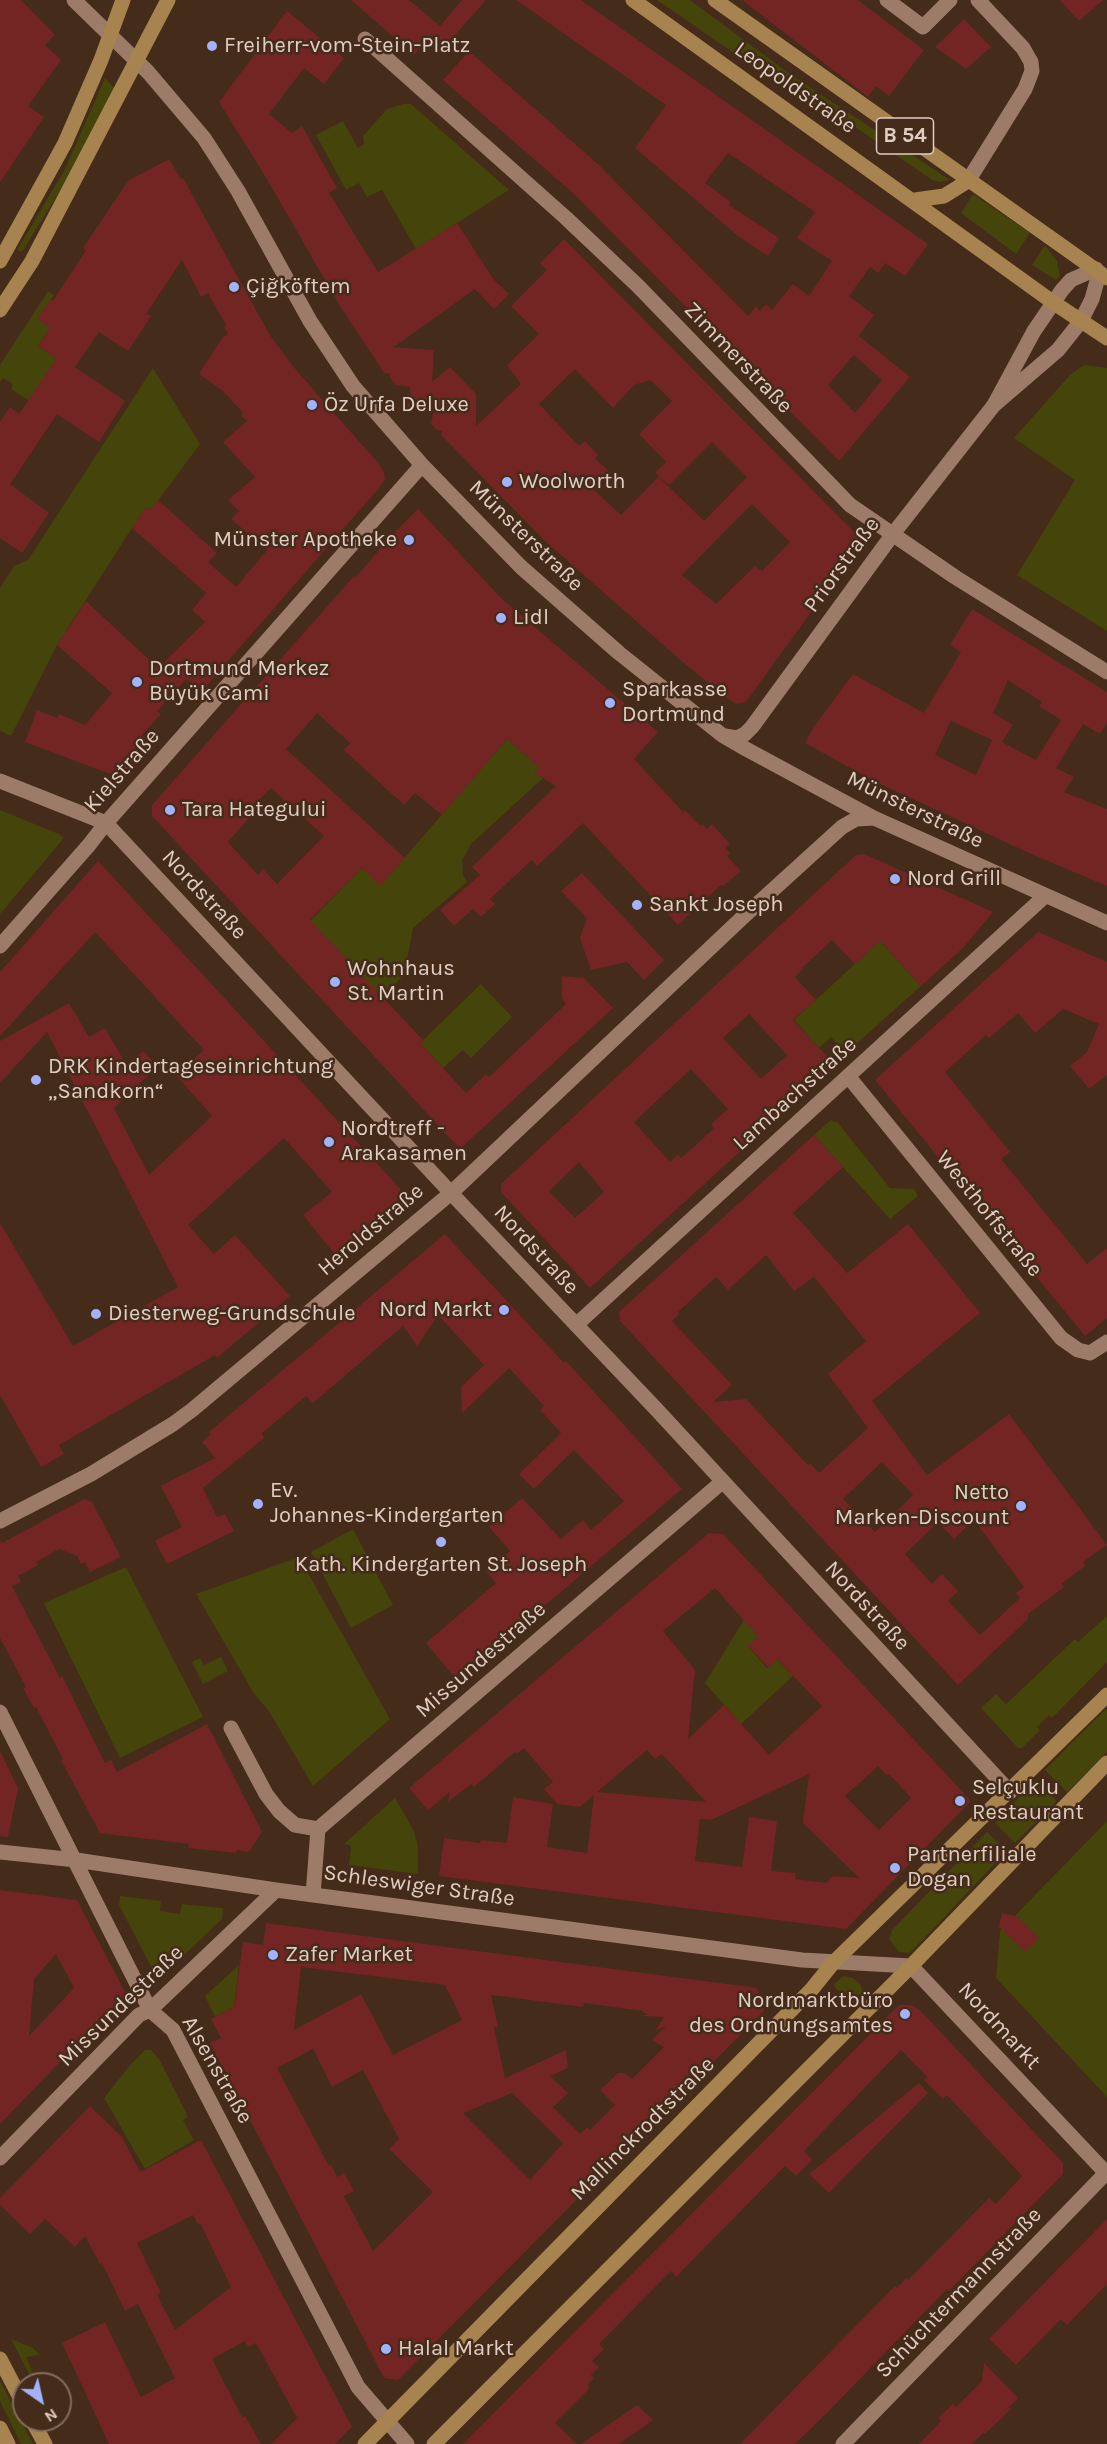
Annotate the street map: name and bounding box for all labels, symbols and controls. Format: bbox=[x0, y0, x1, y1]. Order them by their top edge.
place label: Freiherr-vom-Stein-Platz bbox=[224, 33, 470, 59]
street label: Leopoldstraße bbox=[729, 36, 861, 140]
marker: Freiherr-vom-Stein-Platz bbox=[205, 39, 219, 53]
road number: B 54 bbox=[876, 118, 934, 154]
place label: Çiğköftem bbox=[246, 274, 351, 300]
marker: Çiğköftem bbox=[227, 280, 241, 294]
street label: Zimmerstraße bbox=[678, 297, 798, 419]
place label: Öz Urfa Deluxe bbox=[324, 392, 469, 418]
marker: Öz Urfa Deluxe bbox=[305, 398, 319, 412]
place label: Woolworth bbox=[519, 469, 626, 495]
street label: Münsterstraße bbox=[463, 475, 589, 597]
marker: Woolworth bbox=[500, 475, 514, 489]
street label: Priorstraße bbox=[799, 512, 885, 618]
place label: Münster Apotheke bbox=[213, 527, 397, 553]
marker: Münster Apotheke bbox=[402, 533, 416, 547]
place label: Lidl bbox=[513, 605, 549, 631]
marker: Lidl bbox=[494, 611, 508, 625]
place label: Dortmund Merkez Büyük Cami bbox=[149, 656, 329, 708]
marker: Dortmund Merkez Büyük Cami bbox=[130, 675, 144, 689]
place label: Sparkasse Dortmund bbox=[622, 677, 727, 728]
marker: Sparkasse Dortmund bbox=[603, 696, 617, 710]
street label: Kielstraße bbox=[79, 724, 165, 818]
street label: Münsterstraße bbox=[842, 765, 988, 855]
place label: Tara Hategului bbox=[182, 797, 327, 823]
marker: Tara Hategului bbox=[163, 803, 177, 817]
street label: Nordstraße bbox=[156, 845, 252, 945]
place label: Nord Grill bbox=[907, 866, 1001, 892]
marker: Nord Grill bbox=[888, 872, 902, 886]
place label: Sankt Joseph bbox=[649, 892, 783, 918]
marker: Sankt Joseph bbox=[630, 898, 644, 912]
place label: Wohnhaus St. Martin bbox=[347, 956, 455, 1008]
marker: Wohnhaus St. Martin bbox=[328, 975, 342, 989]
street label: Lambachstraße bbox=[728, 1032, 862, 1156]
place label: DRK Kindertageseinrichtung „Sandkorn“ bbox=[48, 1054, 333, 1106]
marker: DRK Kindertageseinrichtung „Sandkorn“ bbox=[29, 1073, 43, 1087]
place label: Nordtreff - Arakasamen bbox=[341, 1116, 467, 1168]
marker: Nordtreff - Arakasamen bbox=[322, 1135, 336, 1149]
street label: Westhoffstraße bbox=[930, 1146, 1048, 1282]
street label: Heroldstraße bbox=[313, 1178, 429, 1282]
street label: Nordstraße bbox=[488, 1200, 584, 1300]
place label: Nord Markt bbox=[379, 1297, 492, 1323]
place label: Diesterweg-Grundschule bbox=[108, 1301, 355, 1327]
marker: Nord Markt bbox=[497, 1303, 511, 1317]
marker: Diesterweg-Grundschule bbox=[89, 1307, 103, 1321]
place label: Ev. Johannes-Kindergarten bbox=[270, 1478, 504, 1530]
place label: Netto Marken-Discount bbox=[835, 1480, 1009, 1532]
marker: Ev. Johannes-Kindergarten bbox=[251, 1497, 265, 1511]
marker: Netto Marken-Discount bbox=[1014, 1499, 1028, 1513]
marker: Kath. Kindergarten St. Joseph bbox=[434, 1535, 448, 1549]
place label: Kath. Kindergarten St. Joseph bbox=[295, 1552, 587, 1578]
street label: Nordstraße bbox=[819, 1556, 915, 1656]
street label: Missundestraße bbox=[410, 1596, 552, 1724]
place label: Selçuklu Restaurant bbox=[972, 1775, 1084, 1826]
marker: Selçuklu Restaurant bbox=[953, 1794, 967, 1808]
place label: Partnerfiliale Dogan bbox=[907, 1842, 1036, 1894]
street label: Schleswiger Straße bbox=[322, 1860, 516, 1912]
marker: Partnerfiliale Dogan bbox=[888, 1861, 902, 1875]
street label: Missundestraße bbox=[53, 1940, 189, 2072]
place label: Zafer Market bbox=[285, 1942, 413, 1968]
marker: Zafer Market bbox=[266, 1948, 280, 1962]
street label: Nordmarkt bbox=[952, 1977, 1046, 2075]
place label: Nordmarktbüro des Ordnungsamtes bbox=[689, 1988, 893, 2040]
marker: Nordmarktbüro des Ordnungsamtes bbox=[898, 2007, 912, 2021]
street label: Alsenstraße bbox=[176, 2012, 258, 2128]
street label: Mallinckrodtstraße bbox=[566, 2052, 720, 2206]
street label: Schüchtermannstraße bbox=[871, 2202, 1047, 2384]
place label: Halal Markt bbox=[398, 2336, 514, 2362]
marker: Halal Markt bbox=[379, 2342, 393, 2356]
north arrow bbox=[12, 2372, 72, 2432]
text: N bbox=[41, 2405, 61, 2427]

